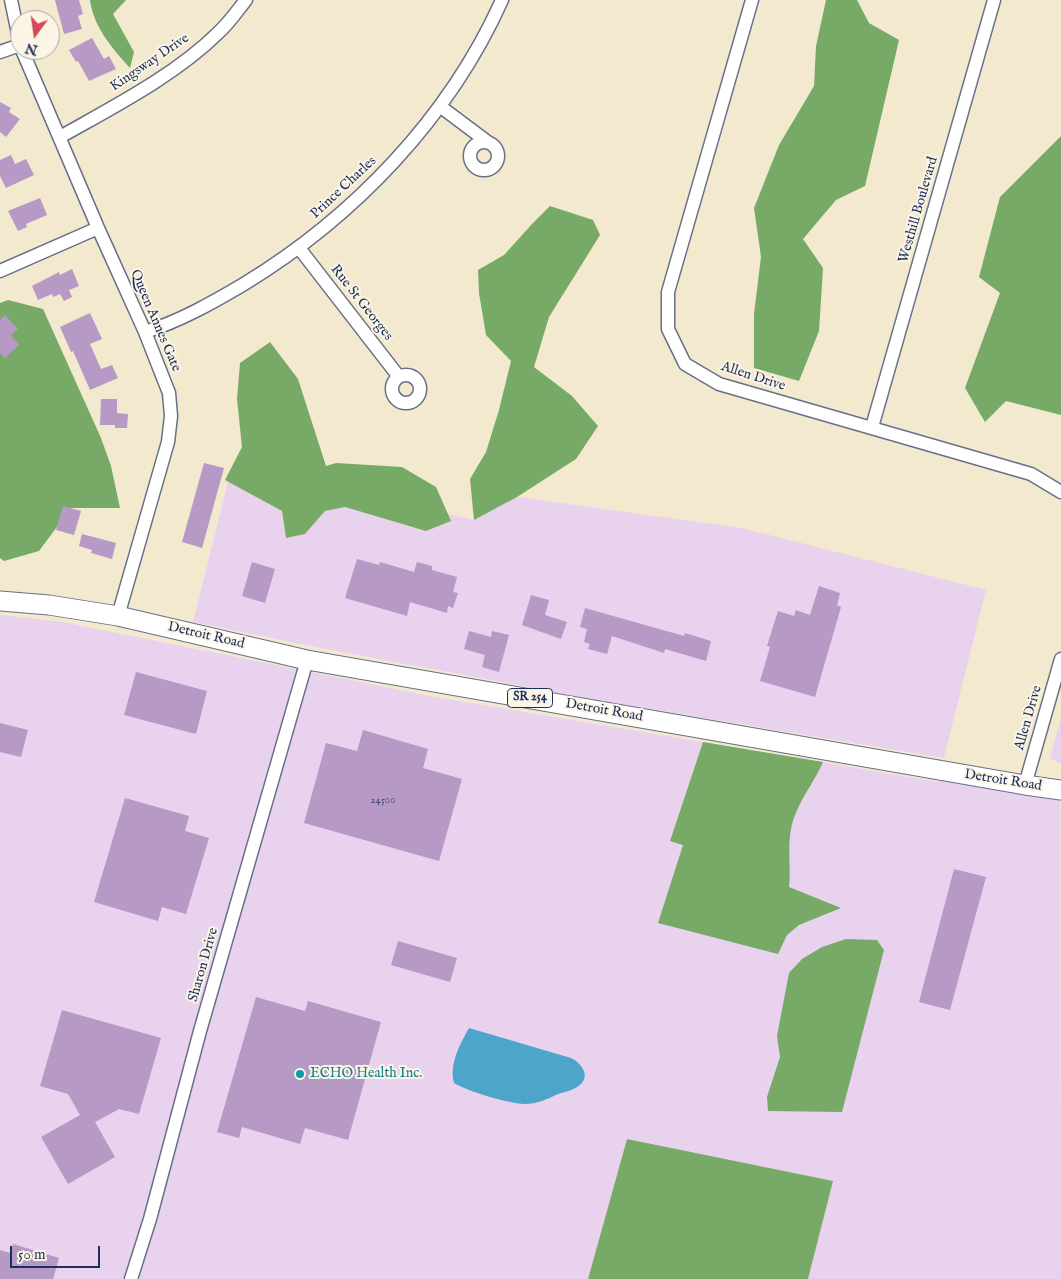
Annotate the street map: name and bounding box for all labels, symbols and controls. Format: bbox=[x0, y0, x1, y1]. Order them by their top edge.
north arrow bbox=[10, 10, 60, 60]
street label: Kingsway Drive bbox=[107, 30, 193, 96]
text: N bbox=[24, 38, 40, 59]
street label: Prince Charles bbox=[308, 153, 380, 223]
street label: Westhill Boulevard bbox=[896, 155, 942, 265]
street label: Rue St Georges bbox=[326, 262, 396, 344]
street label: Queen Annes Gate bbox=[126, 267, 184, 375]
street label: Allen Drive bbox=[719, 359, 787, 395]
street label: Detroit Road bbox=[166, 619, 246, 653]
street label: Allen Drive bbox=[1012, 684, 1046, 752]
road number: SR 254 bbox=[508, 688, 552, 708]
street label: Detroit Road bbox=[564, 696, 644, 726]
street label: Detroit Road bbox=[963, 767, 1043, 795]
house number: 24500 bbox=[370, 794, 396, 808]
street label: Sharon Drive bbox=[185, 926, 223, 1004]
place label: ECHO Health Inc. bbox=[310, 1066, 422, 1082]
marker: ECHO Health Inc. bbox=[294, 1068, 306, 1080]
scale bar bbox=[12, 1236, 102, 1268]
text: 50 m bbox=[18, 1245, 46, 1264]

